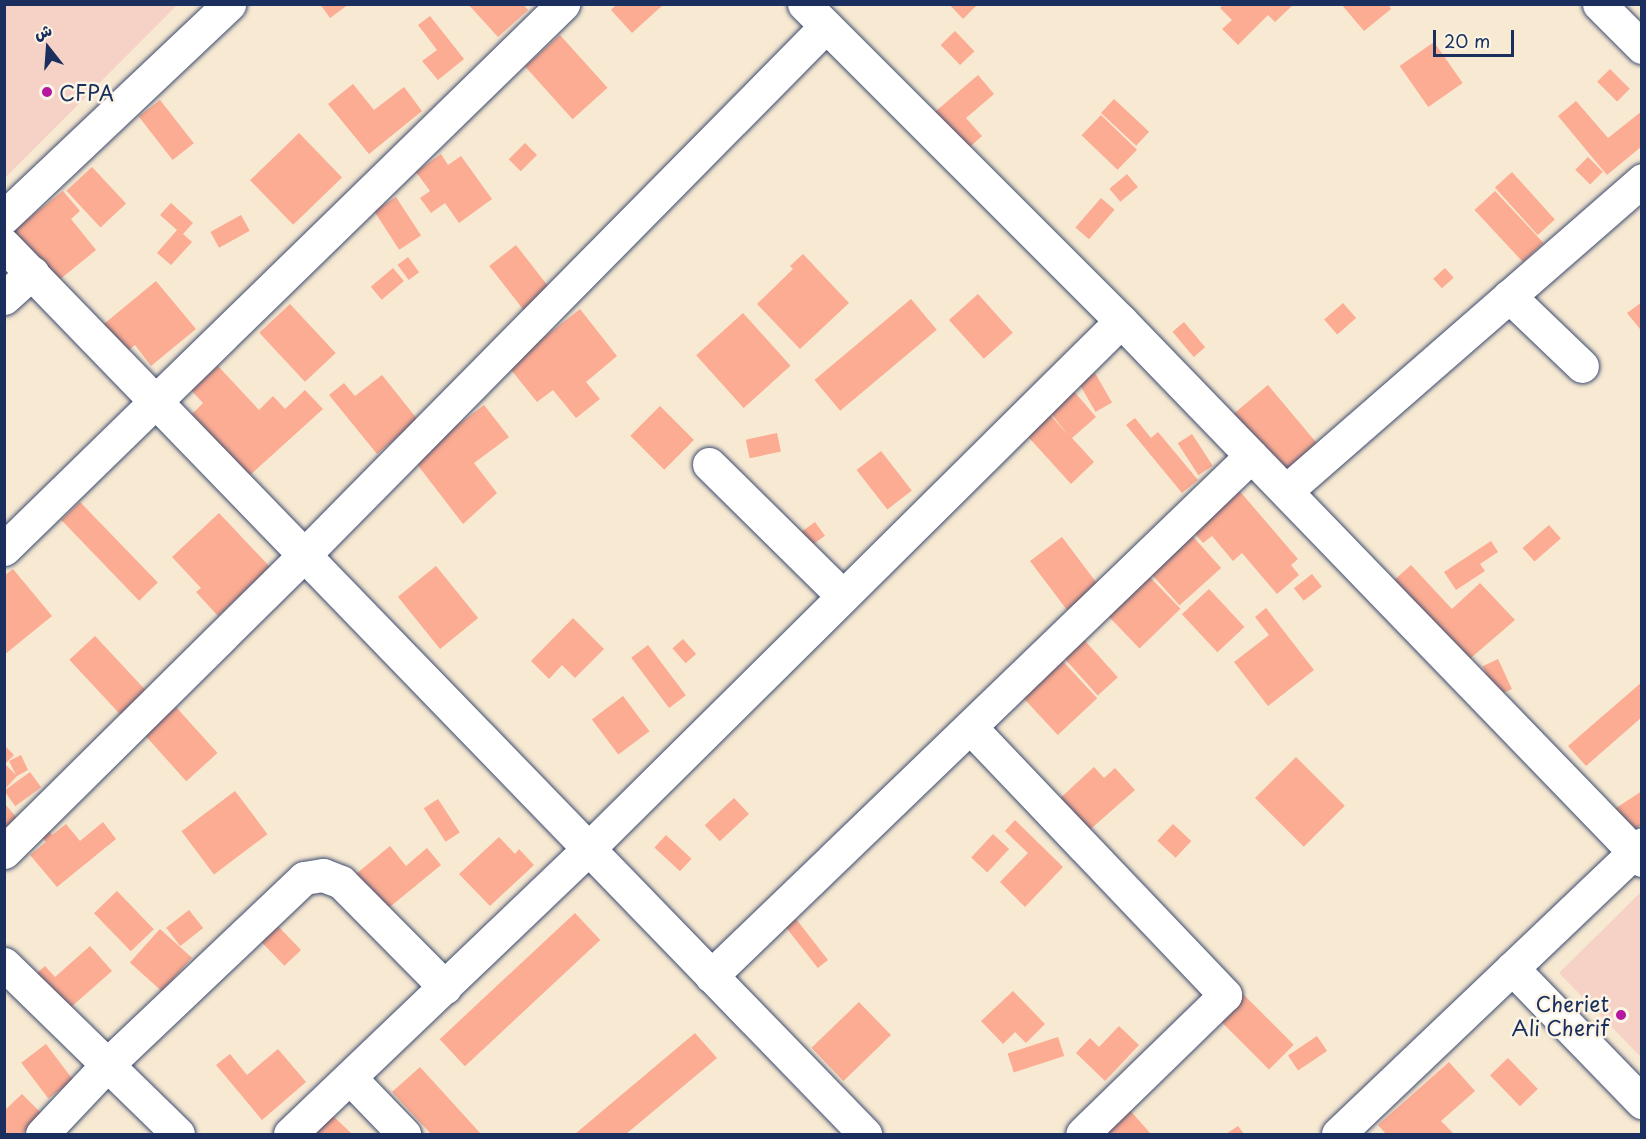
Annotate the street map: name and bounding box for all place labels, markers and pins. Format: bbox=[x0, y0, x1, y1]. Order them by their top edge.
place label: CFPA bbox=[59, 79, 114, 105]
marker: CFPA bbox=[40, 85, 54, 99]
place label: Cheriet Ali Cherif bbox=[1511, 990, 1609, 1040]
marker: Cheriet Ali Cherif bbox=[1614, 1008, 1628, 1022]

